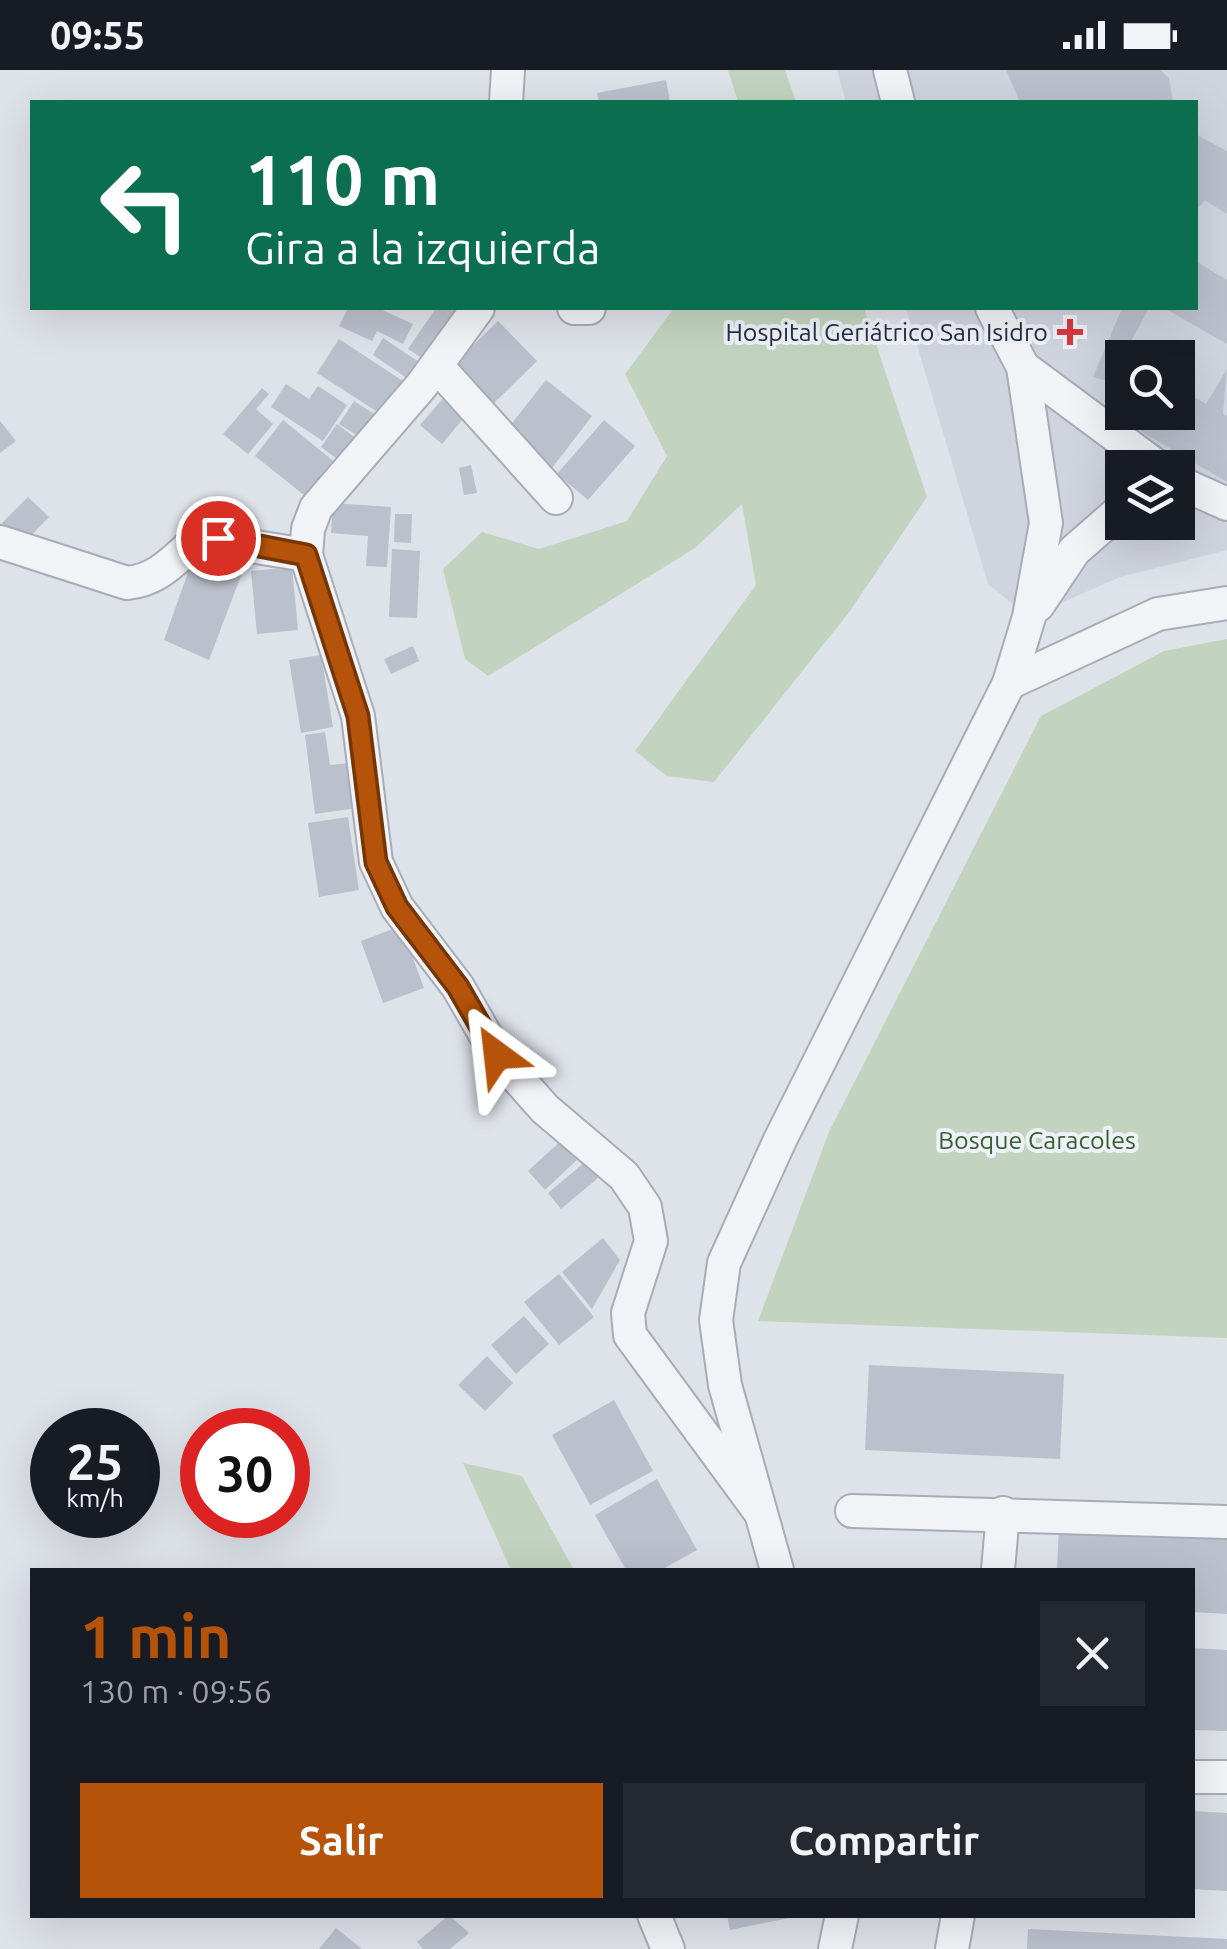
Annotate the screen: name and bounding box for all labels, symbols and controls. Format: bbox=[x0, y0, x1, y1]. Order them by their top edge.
text: 09:55 bbox=[50, 14, 145, 56]
icon: left bbox=[80, 140, 210, 270]
text: 110 m bbox=[245, 140, 440, 218]
text: Gira a la izquierda bbox=[245, 222, 601, 273]
place label: Hospital Geriátrico San Isidro bbox=[725, 318, 1048, 346]
marker: Hospital Geriátrico San Isidro bbox=[1057, 319, 1083, 345]
map controls bbox=[1105, 340, 1195, 540]
button: search bbox=[1105, 340, 1195, 430]
button: layers bbox=[1105, 450, 1195, 540]
pin bbox=[176, 496, 261, 581]
icon: arrive bbox=[191, 511, 246, 566]
position arrow bbox=[445, 1003, 549, 1107]
park label: Bosque Caracoles bbox=[938, 1126, 1136, 1154]
speed limit sign: 30 bbox=[180, 1408, 310, 1538]
text: 25 bbox=[67, 1433, 123, 1489]
text: km/h bbox=[66, 1484, 124, 1512]
button: close bbox=[1040, 1601, 1145, 1706]
text: 1 min bbox=[80, 1602, 232, 1669]
text: 130 m · 09:56 bbox=[80, 1673, 272, 1709]
button: Salir bbox=[80, 1783, 603, 1898]
button: Compartir bbox=[623, 1783, 1145, 1898]

